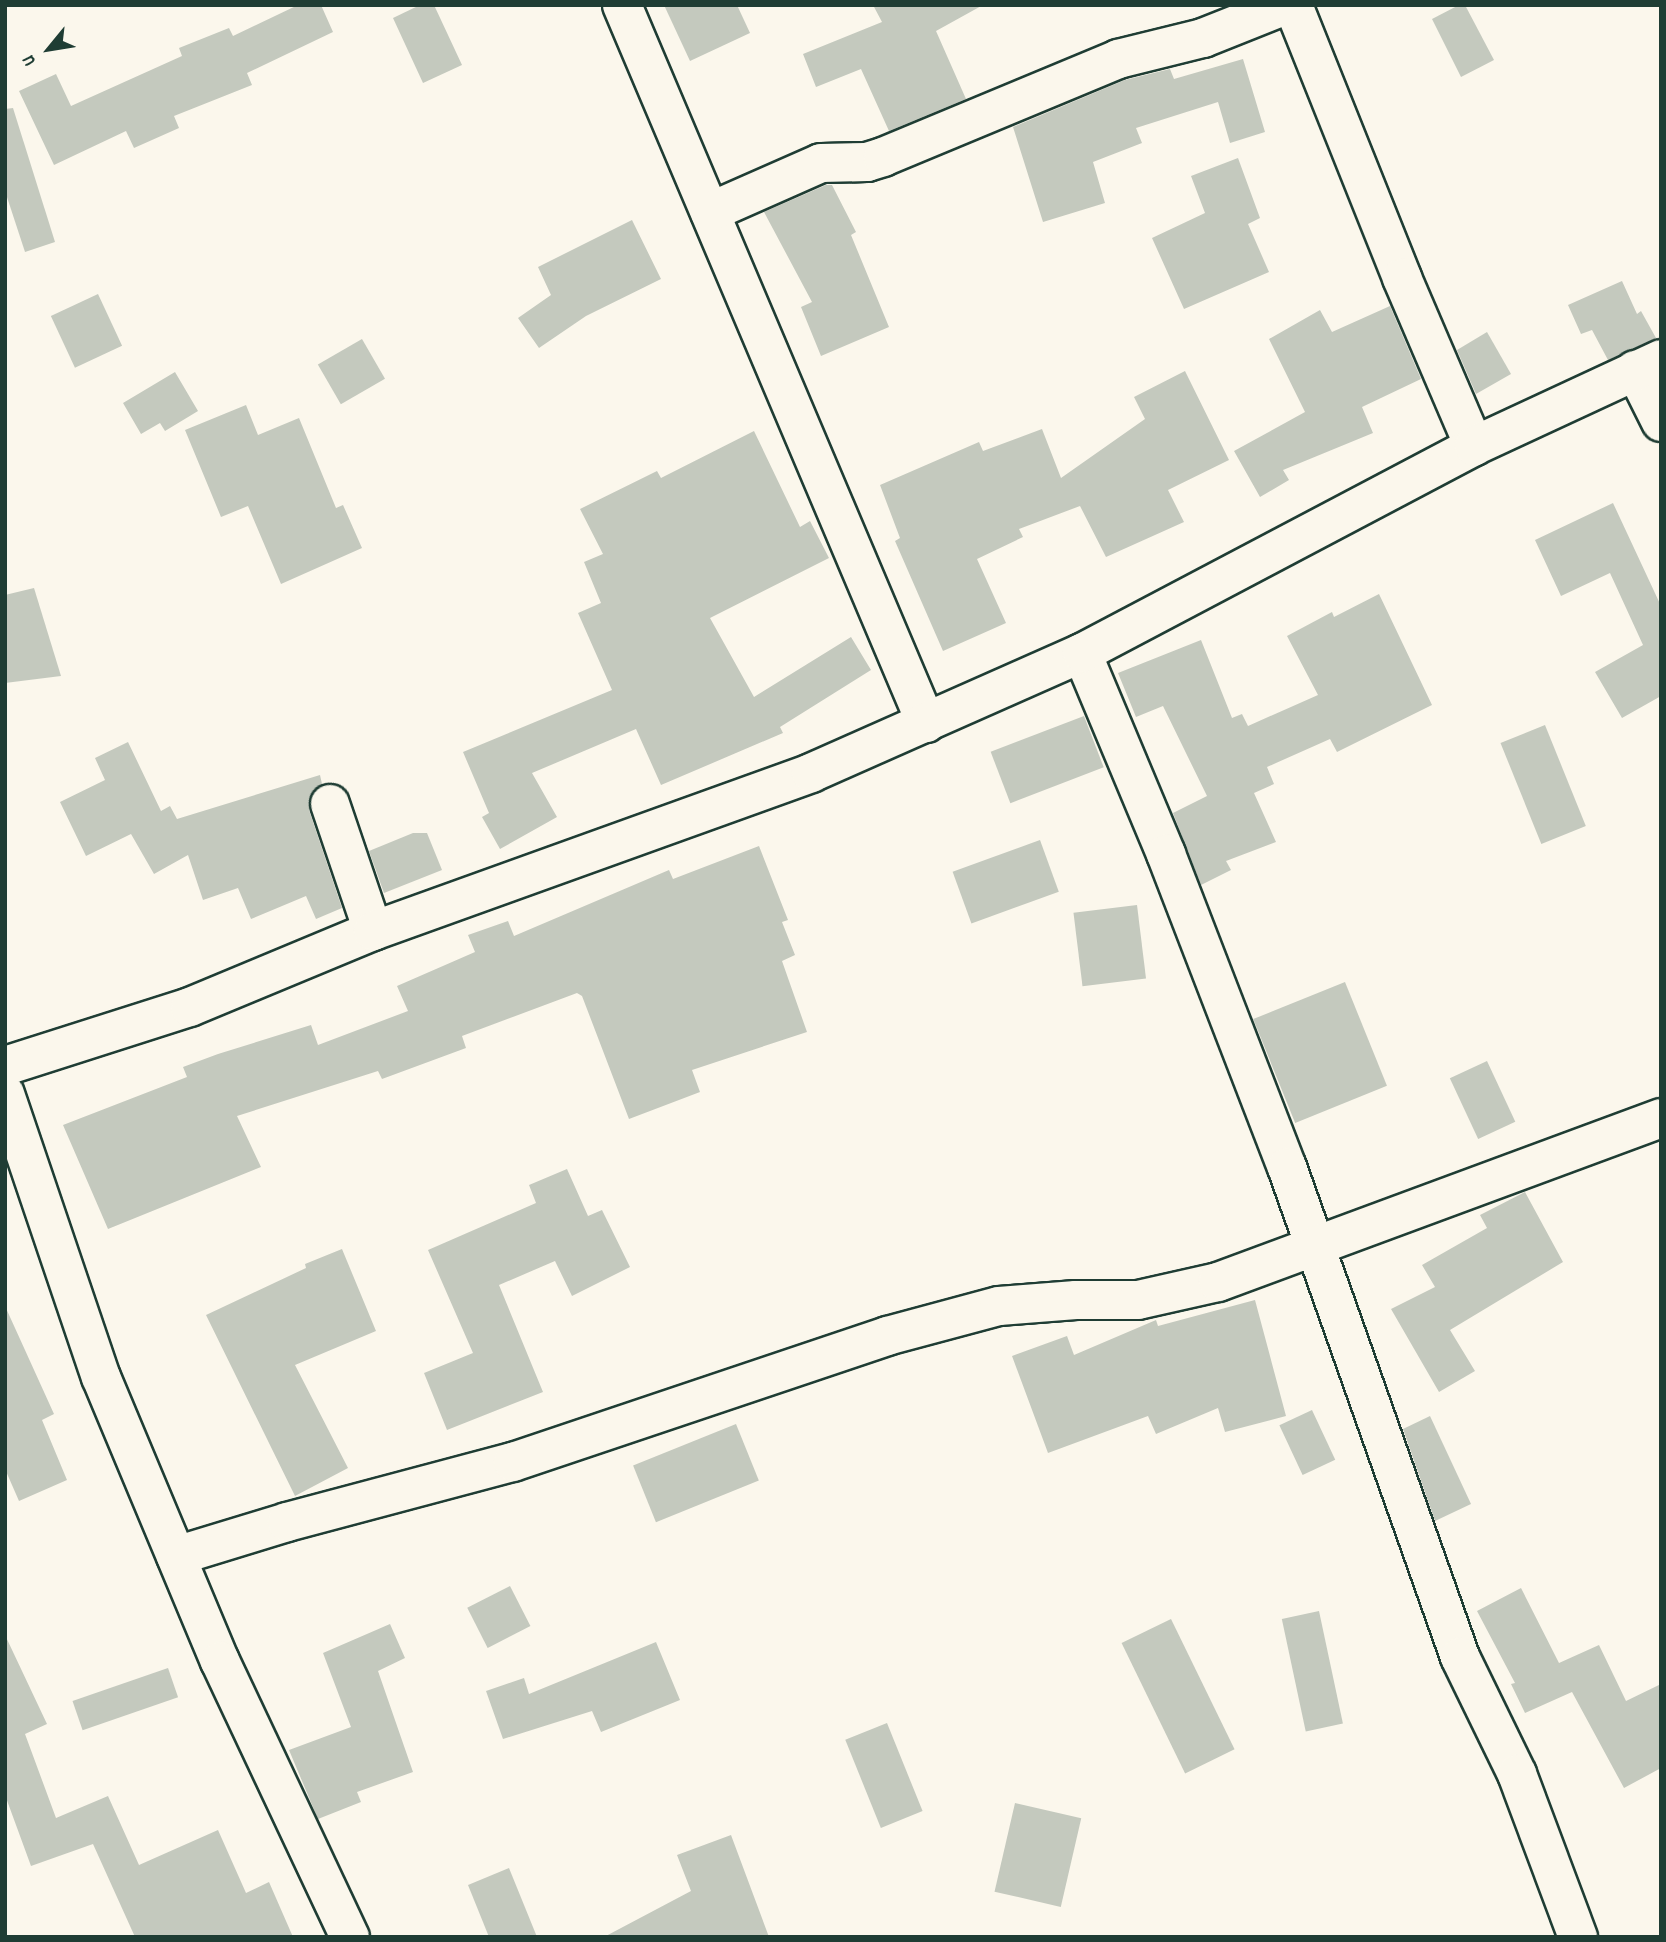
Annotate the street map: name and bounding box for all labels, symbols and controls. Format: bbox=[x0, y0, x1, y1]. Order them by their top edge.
north arrow bbox=[14, 14, 84, 84]
text: U bbox=[16, 49, 44, 70]

